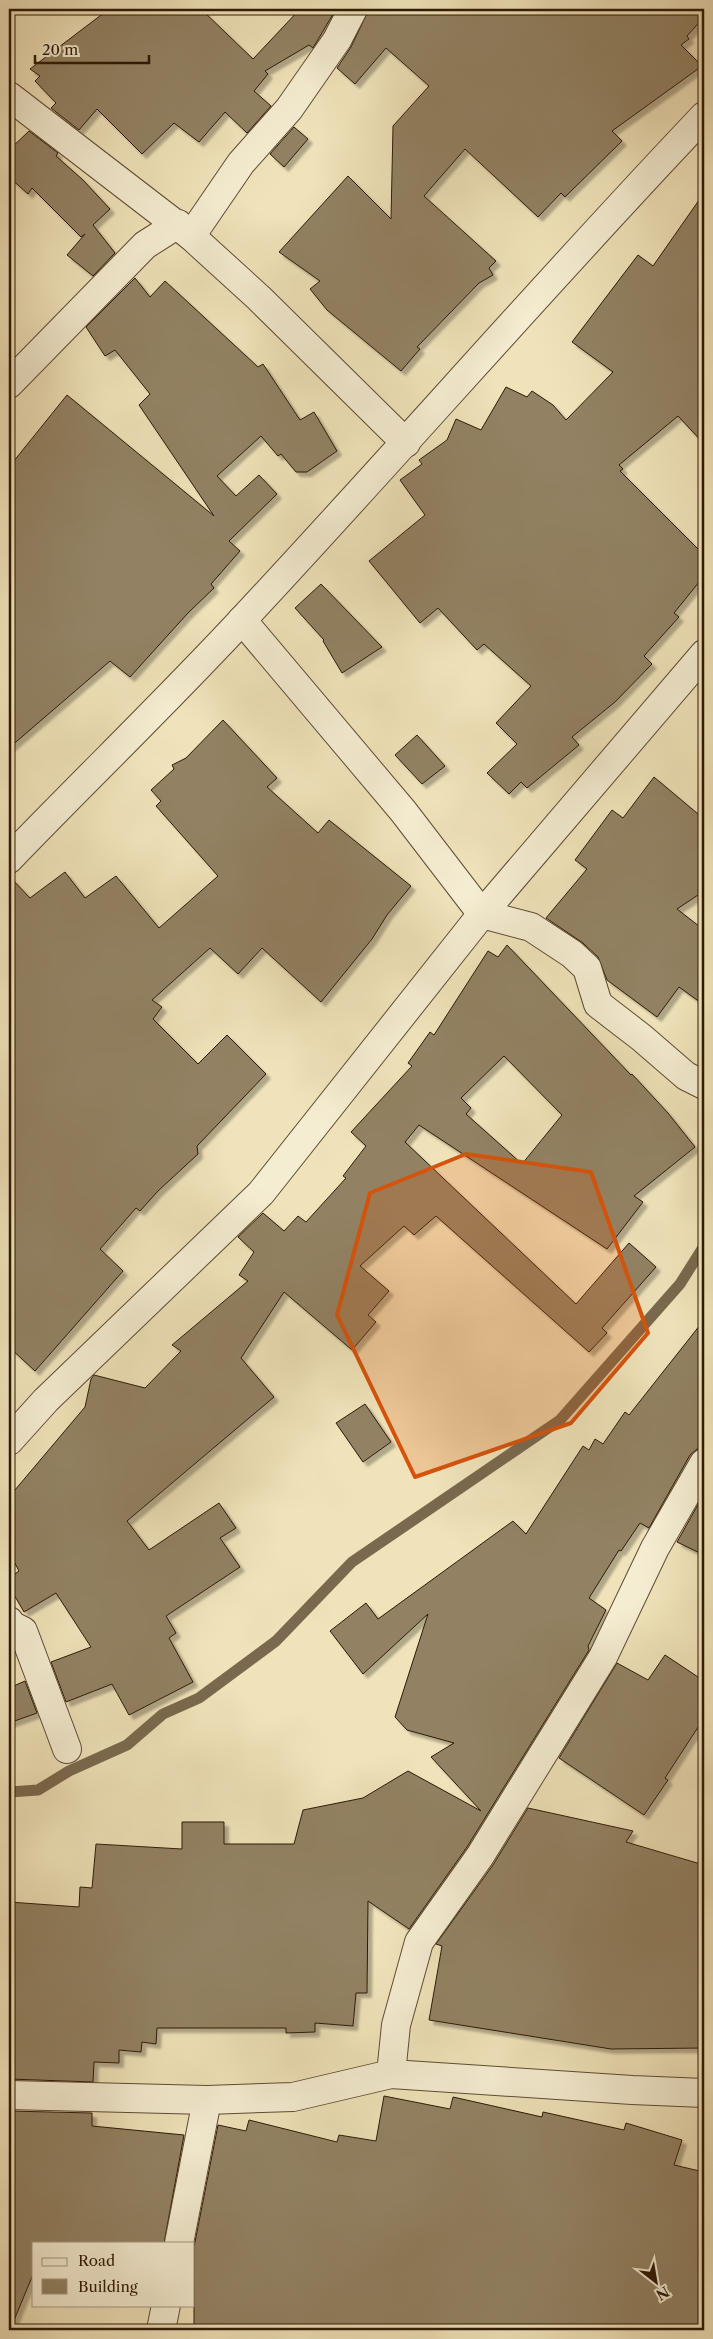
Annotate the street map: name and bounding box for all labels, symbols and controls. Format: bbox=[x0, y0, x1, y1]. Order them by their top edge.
scale bar bbox=[35, 32, 149, 64]
text: 20 m bbox=[42, 40, 78, 59]
legend bbox=[32, 2242, 195, 2306]
text: Road bbox=[78, 2251, 115, 2270]
north arrow bbox=[630, 2256, 680, 2306]
text: Building bbox=[78, 2277, 138, 2296]
text: N bbox=[653, 2282, 673, 2304]

